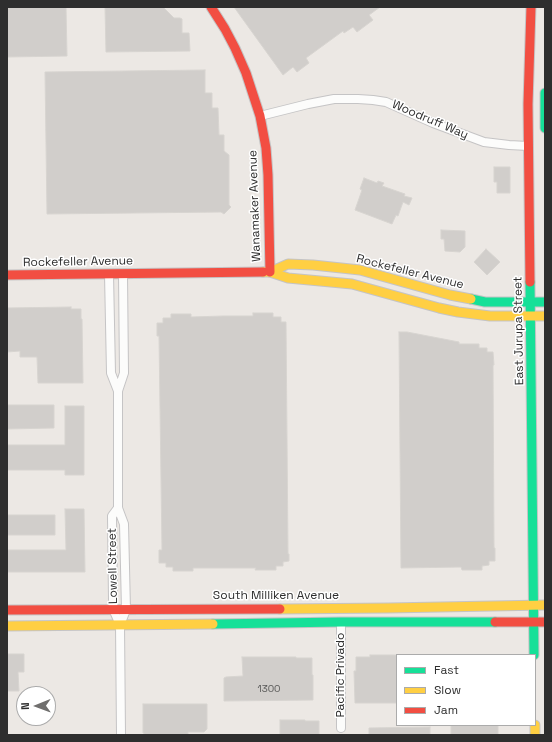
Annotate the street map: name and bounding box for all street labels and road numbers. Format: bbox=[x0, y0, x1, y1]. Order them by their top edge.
street label: Woodruff Way bbox=[390, 97, 470, 143]
street label: Wanamaker Avenue bbox=[246, 150, 264, 262]
street label: Rockefeller Avenue bbox=[355, 252, 465, 292]
street label: Rockefeller Avenue bbox=[23, 254, 133, 270]
street label: East Jurupa Street bbox=[511, 276, 527, 386]
street label: Lowell Street bbox=[105, 528, 121, 604]
street label: South Milliken Avenue bbox=[213, 589, 339, 603]
street label: Pacific Privado bbox=[334, 633, 348, 717]

